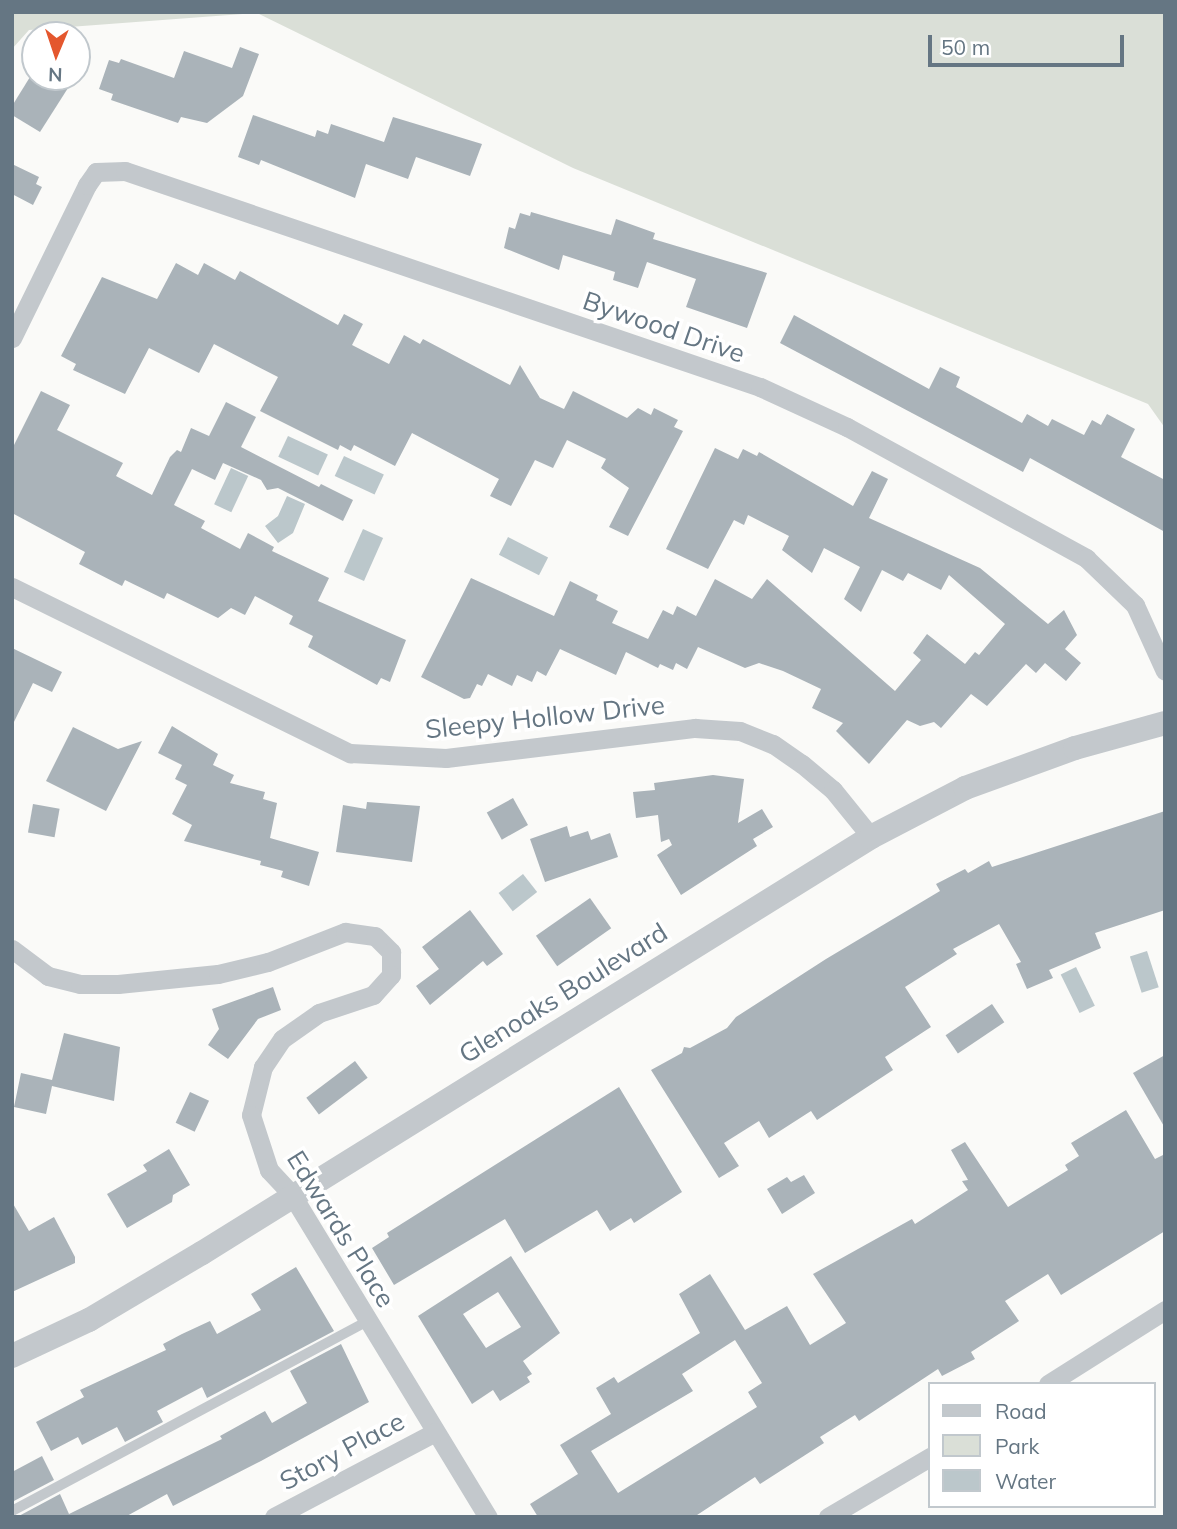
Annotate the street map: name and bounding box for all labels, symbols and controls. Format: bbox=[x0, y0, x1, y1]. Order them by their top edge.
north arrow bbox=[21, 21, 91, 91]
scale bar bbox=[932, 21, 1128, 65]
text: 50 m bbox=[941, 34, 990, 60]
text: N bbox=[48, 63, 63, 87]
street label: Bywood Drive bbox=[579, 285, 749, 369]
street label: Sleepy Hollow Drive bbox=[424, 689, 666, 745]
street label: Glenoaks Boulevard bbox=[453, 916, 673, 1070]
street label: Edwards Place bbox=[280, 1145, 402, 1313]
legend bbox=[928, 1382, 1156, 1508]
text: Road bbox=[995, 1398, 1046, 1424]
street label: Story Place bbox=[275, 1405, 409, 1497]
text: Park bbox=[995, 1433, 1039, 1459]
text: Water bbox=[995, 1468, 1056, 1494]

